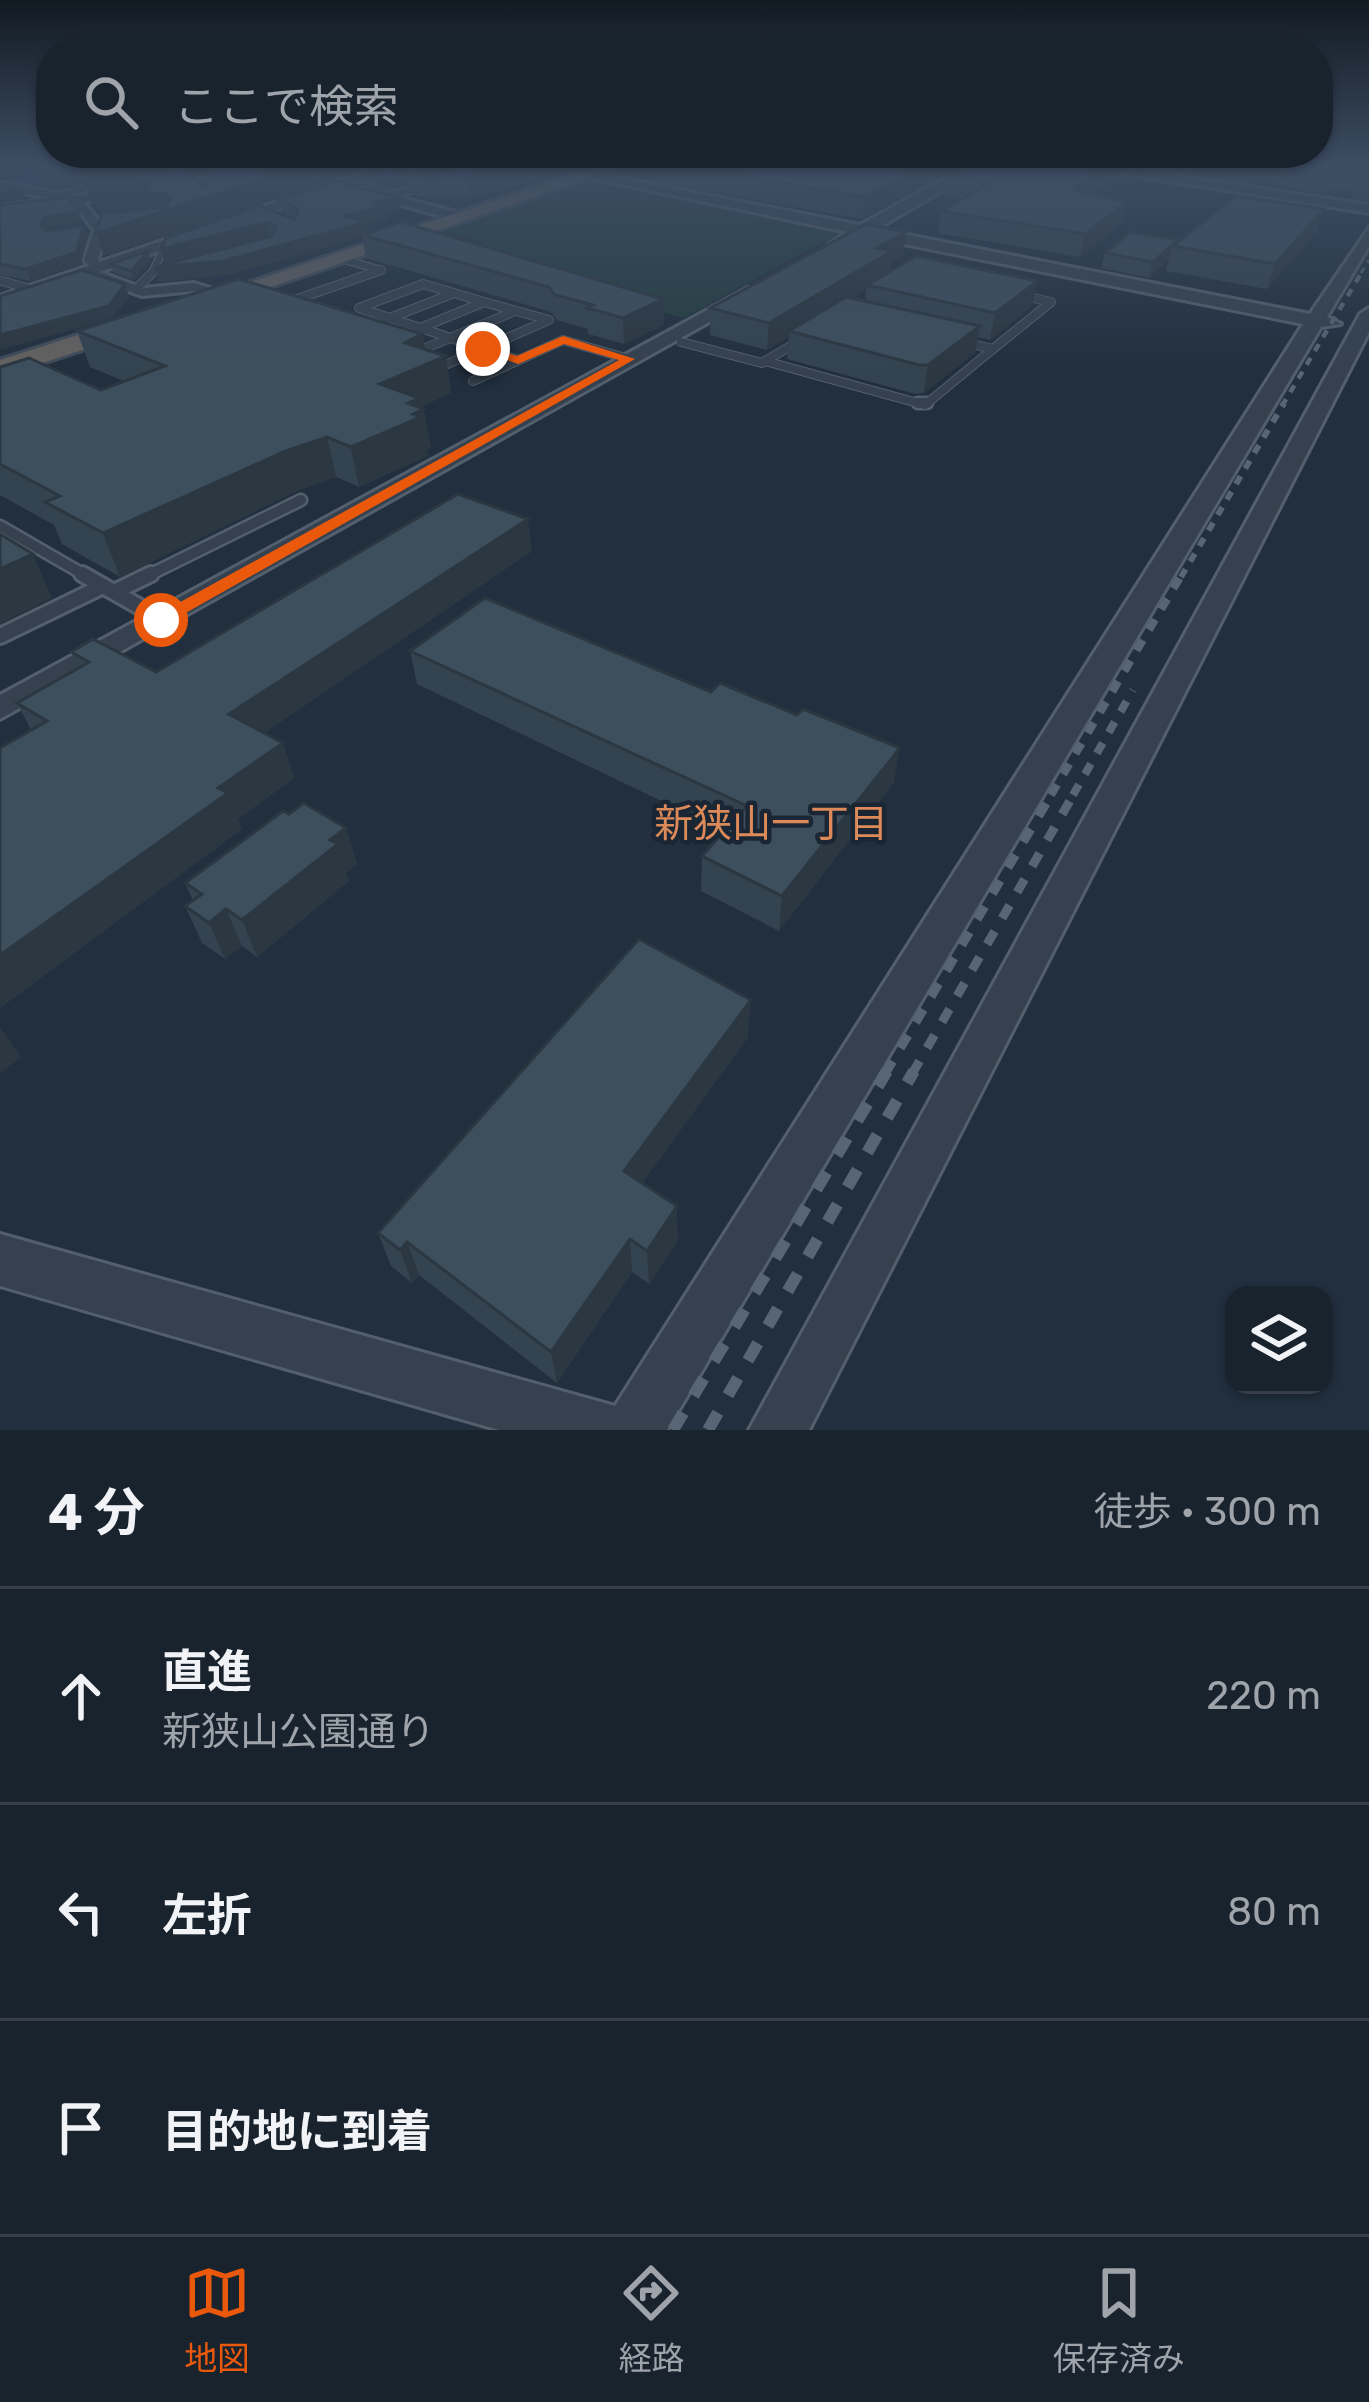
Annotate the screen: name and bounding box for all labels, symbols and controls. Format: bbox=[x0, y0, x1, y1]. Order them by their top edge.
search box bbox=[36, 36, 1333, 168]
icon: search bbox=[78, 69, 144, 135]
text: ここで検索 bbox=[174, 80, 399, 133]
route end bbox=[456, 322, 510, 376]
route start bbox=[134, 593, 188, 647]
district label: 新狭山一丁目 bbox=[654, 801, 888, 847]
map controls bbox=[1225, 1286, 1333, 1394]
button: layers bbox=[1225, 1286, 1333, 1394]
text: 4 分 bbox=[48, 1482, 145, 1543]
text: 徒歩 · 300 m bbox=[1094, 1489, 1321, 1535]
text: 直進 bbox=[162, 1645, 252, 1698]
icon: ahead bbox=[48, 1663, 114, 1729]
text: 220 m bbox=[1206, 1673, 1321, 1719]
text: 新狭山公園通り bbox=[162, 1709, 435, 1755]
icon: left bbox=[48, 1879, 114, 1945]
text: 左折 bbox=[162, 1889, 252, 1942]
text: 80 m bbox=[1227, 1889, 1321, 1935]
icon: arrive bbox=[48, 2095, 114, 2161]
text: 目的地に到着 bbox=[162, 2105, 432, 2158]
tab: 地図 bbox=[184, 2260, 250, 2380]
tab: 経路 bbox=[618, 2260, 684, 2380]
tab: 保存済み bbox=[1053, 2260, 1185, 2380]

